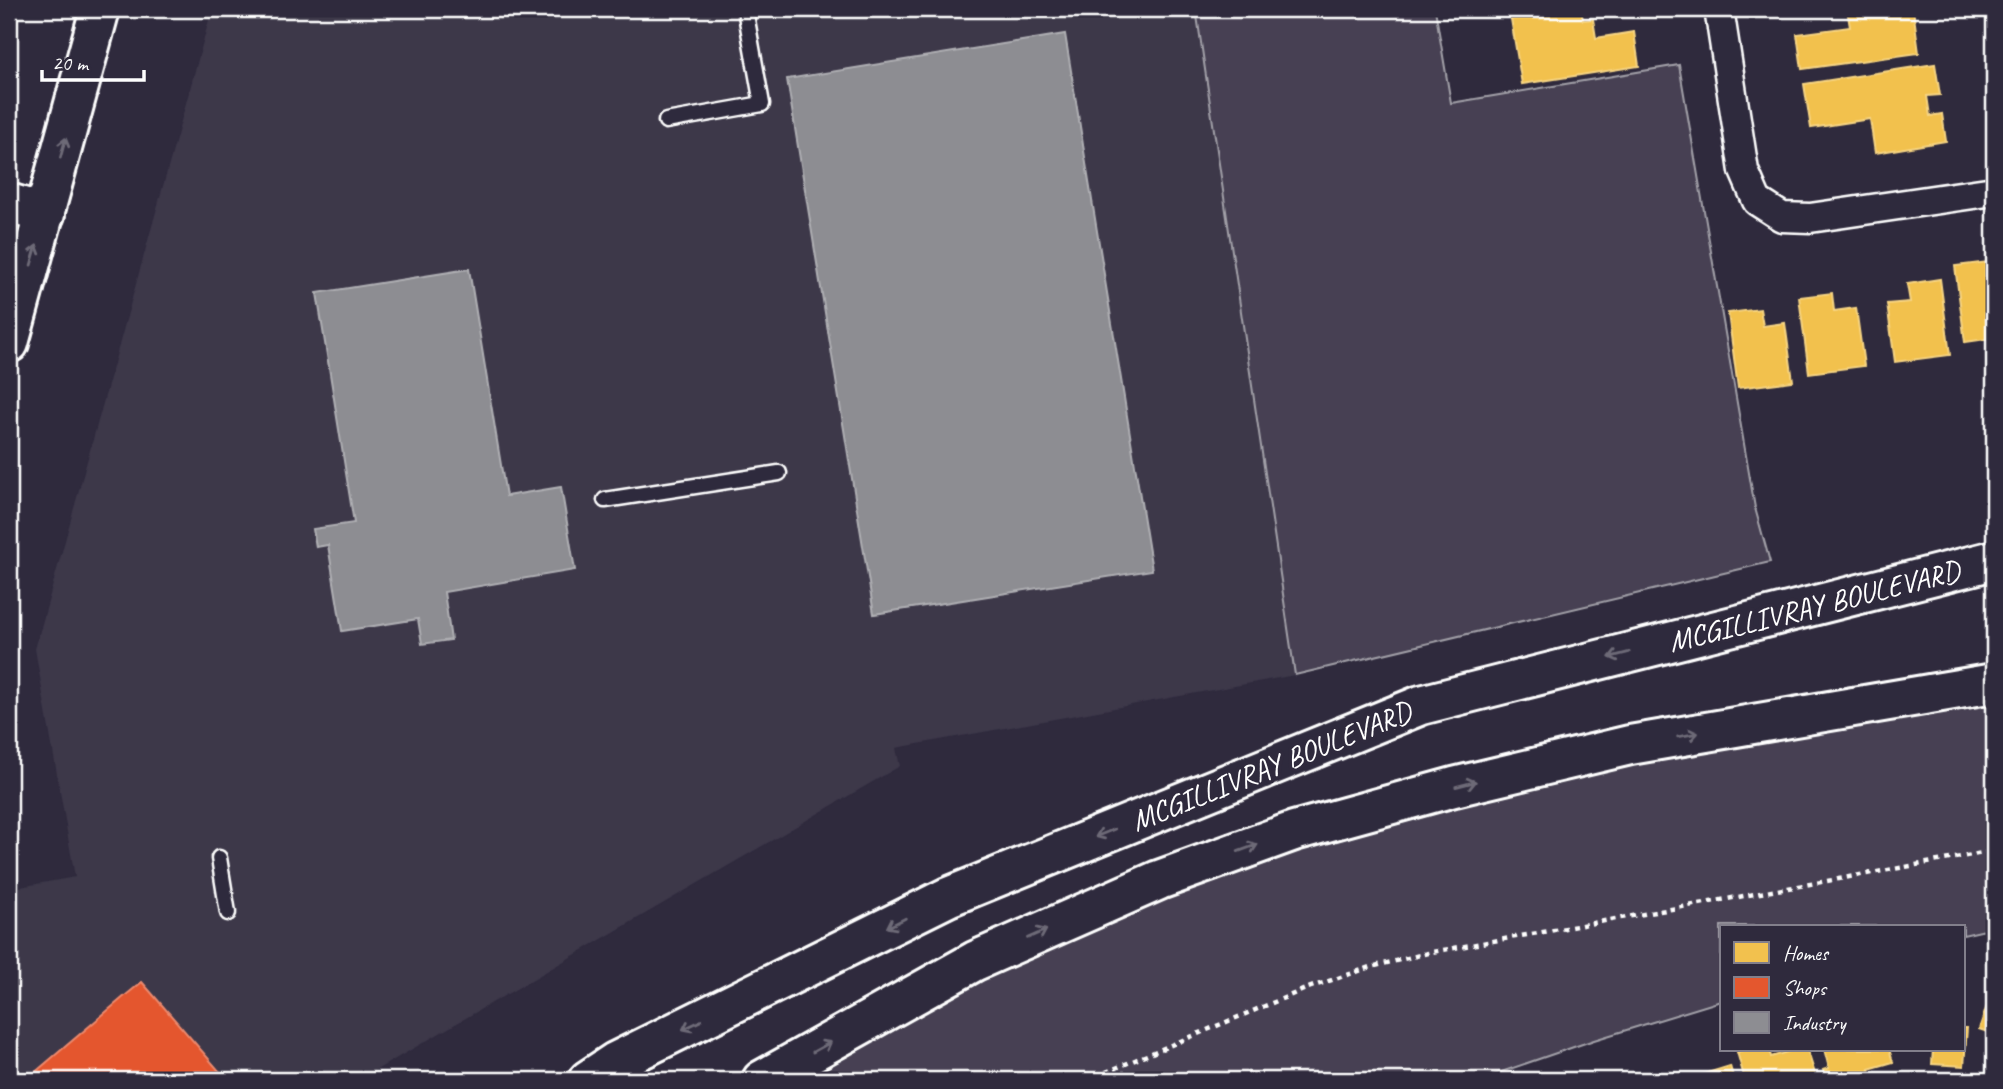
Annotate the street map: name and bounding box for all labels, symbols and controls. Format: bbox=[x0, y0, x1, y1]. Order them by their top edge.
scale bar bbox=[42, 38, 144, 82]
text: 20 m bbox=[52, 50, 90, 76]
one-way arrow bbox=[57, 137, 70, 159]
one-way arrow bbox=[28, 244, 41, 266]
street label: MCGILLIVRAY BOULEVARD bbox=[1664, 551, 1966, 661]
one-way arrow bbox=[1608, 649, 1631, 662]
street label: MCGILLIVRAY BOULEVARD bbox=[1125, 691, 1419, 840]
one-way arrow bbox=[1676, 727, 1699, 741]
one-way arrow bbox=[1454, 777, 1477, 790]
one-way arrow bbox=[1094, 828, 1116, 841]
one-way arrow bbox=[1236, 841, 1258, 853]
one-way arrow bbox=[886, 917, 907, 931]
legend bbox=[1720, 925, 1965, 1050]
one-way arrow bbox=[1026, 927, 1048, 940]
text: Homes bbox=[1783, 940, 1830, 966]
text: Shops bbox=[1783, 975, 1828, 1001]
text: Industry bbox=[1783, 1010, 1847, 1036]
one-way arrow bbox=[682, 1019, 703, 1033]
one-way arrow bbox=[811, 1040, 831, 1054]

